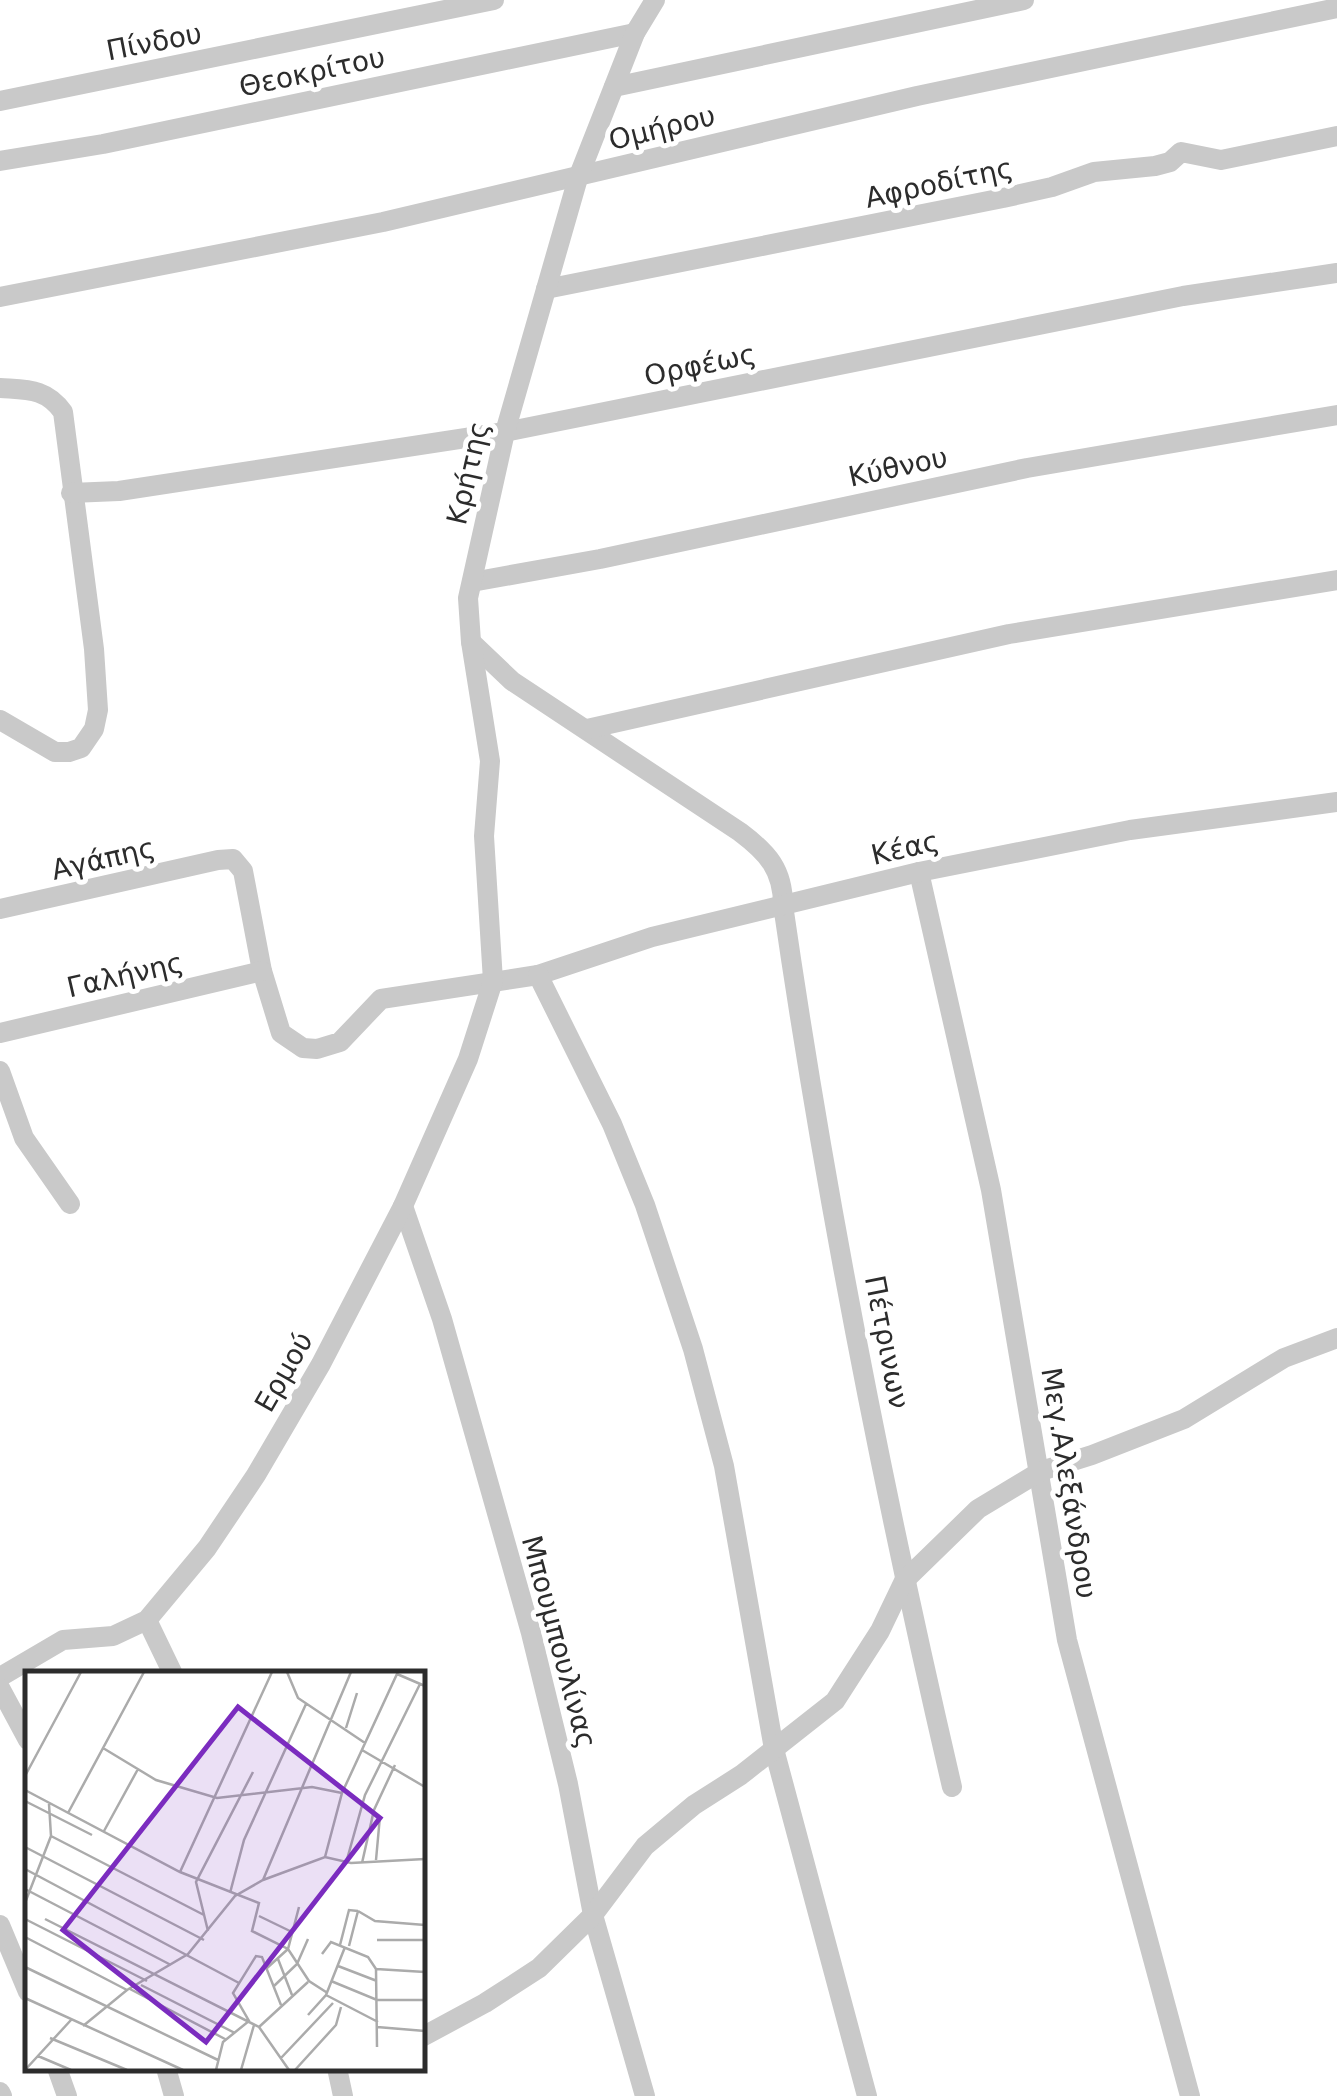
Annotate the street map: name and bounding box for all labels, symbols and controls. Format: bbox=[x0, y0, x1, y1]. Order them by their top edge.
street label: Πίνδου bbox=[103, 17, 205, 67]
street label: Θεοκρίτου bbox=[236, 40, 388, 104]
street label: Ομήρου bbox=[605, 99, 719, 157]
street label: Αφροδίτης bbox=[862, 151, 1016, 215]
street label: Ορφέως bbox=[641, 337, 759, 393]
street label: Κρήτης bbox=[440, 418, 496, 528]
street label: Κύθνου bbox=[845, 440, 951, 494]
street label: Κέας bbox=[868, 824, 942, 872]
street label: Αγάπης bbox=[48, 831, 158, 887]
street label: Γαλήνης bbox=[64, 946, 186, 1004]
street label: Πέτρινων bbox=[858, 1273, 916, 1411]
street label: Ερμού bbox=[248, 1326, 320, 1418]
street label: Μεγ.Αλεξάνδρου bbox=[1034, 1365, 1104, 1601]
street label: Μπουμπουλίνας bbox=[515, 1532, 603, 1752]
inset map bbox=[25, 1671, 425, 2071]

